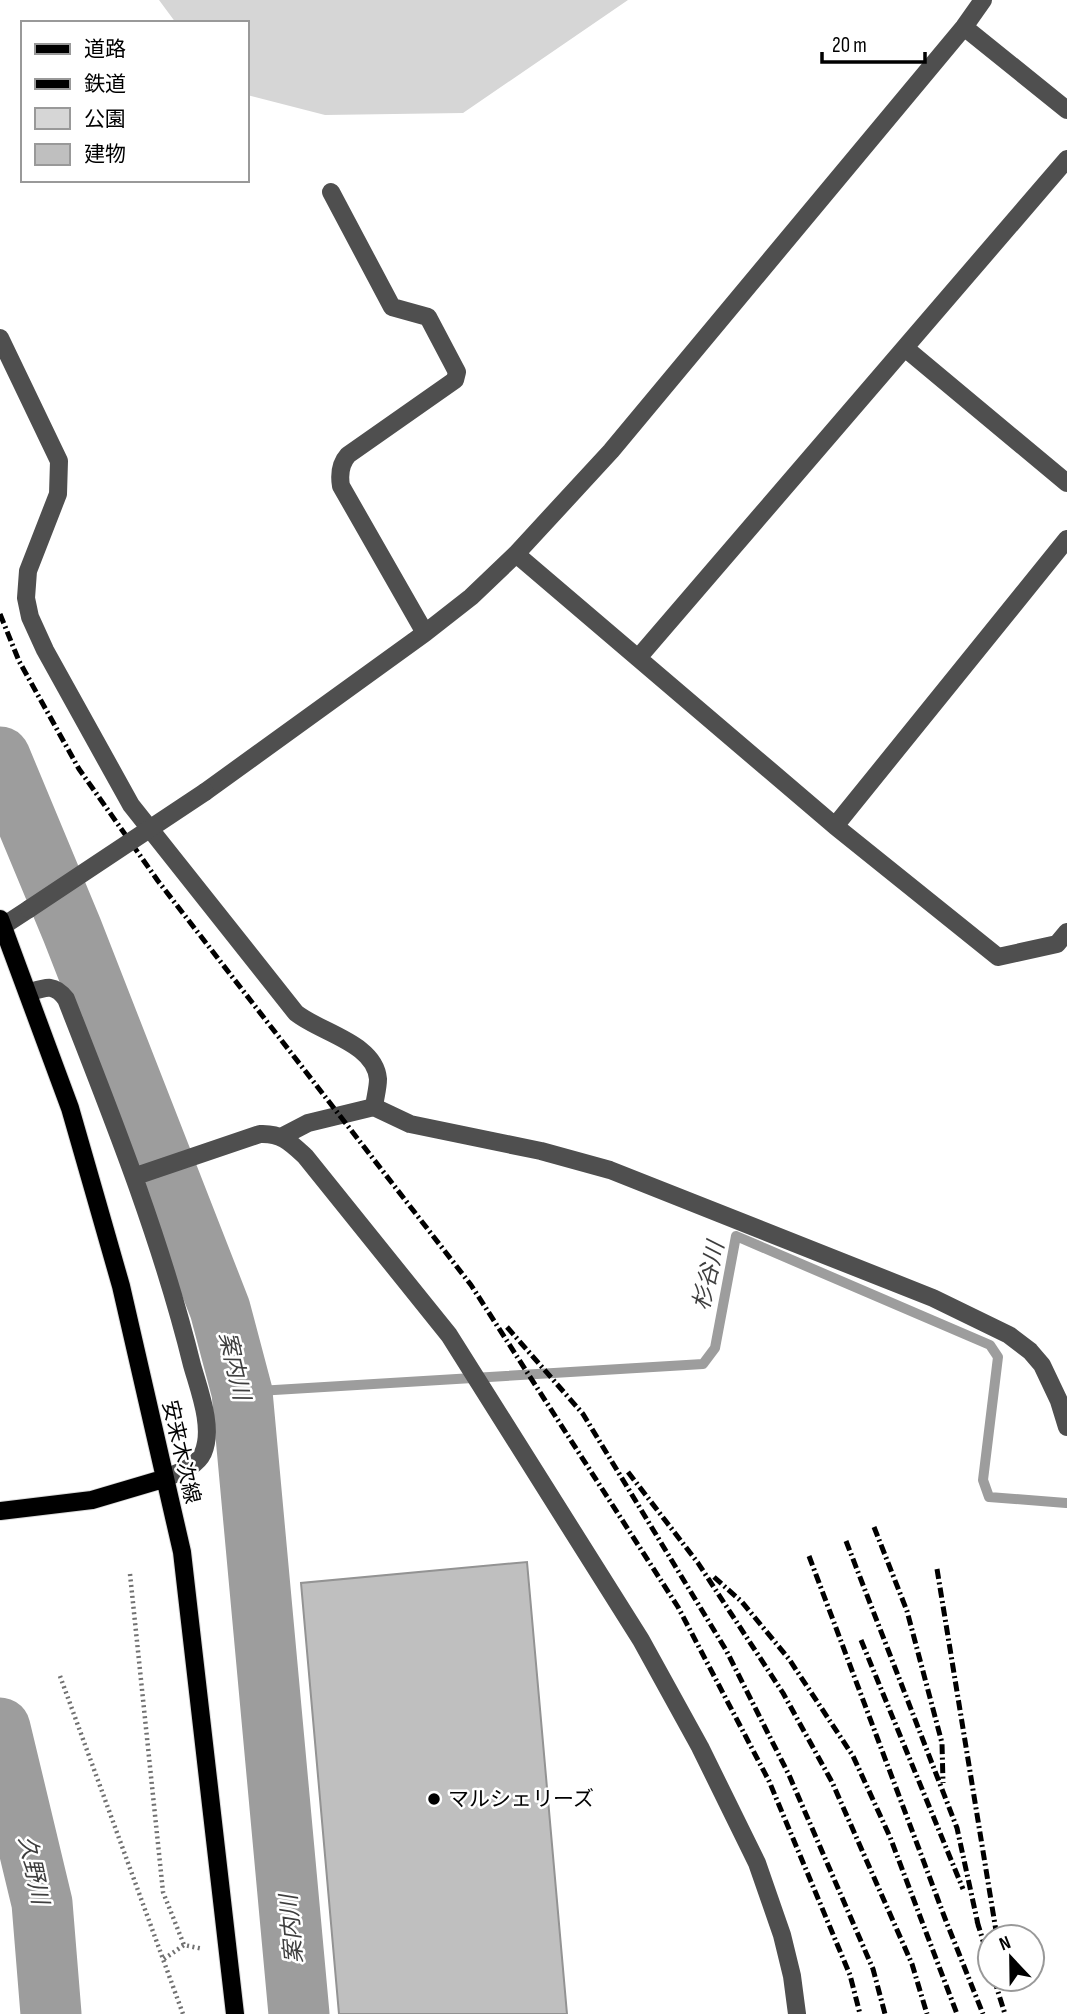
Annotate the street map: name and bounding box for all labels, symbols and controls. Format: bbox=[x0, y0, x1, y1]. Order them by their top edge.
legend bbox=[21, 21, 248, 182]
scale bar bbox=[822, 21, 925, 65]
text: 20 m bbox=[832, 33, 867, 58]
text: 道路 bbox=[84, 37, 126, 62]
text: 鉄道 bbox=[84, 72, 126, 97]
text: 公園 bbox=[84, 107, 126, 132]
text: 建物 bbox=[84, 142, 126, 167]
water label: 杉谷川 bbox=[688, 1236, 731, 1313]
water label: 案内川 bbox=[213, 1329, 256, 1406]
street label: 安来木次線 bbox=[157, 1398, 205, 1506]
place label: マルシェリーズ bbox=[448, 1787, 594, 1812]
marker: マルシェリーズ bbox=[426, 1791, 442, 1807]
water label: 久野川 bbox=[12, 1833, 54, 1910]
water label: 案内川 bbox=[275, 1890, 309, 1965]
north arrow bbox=[976, 1923, 1046, 1993]
text: N bbox=[996, 1931, 1014, 1956]

